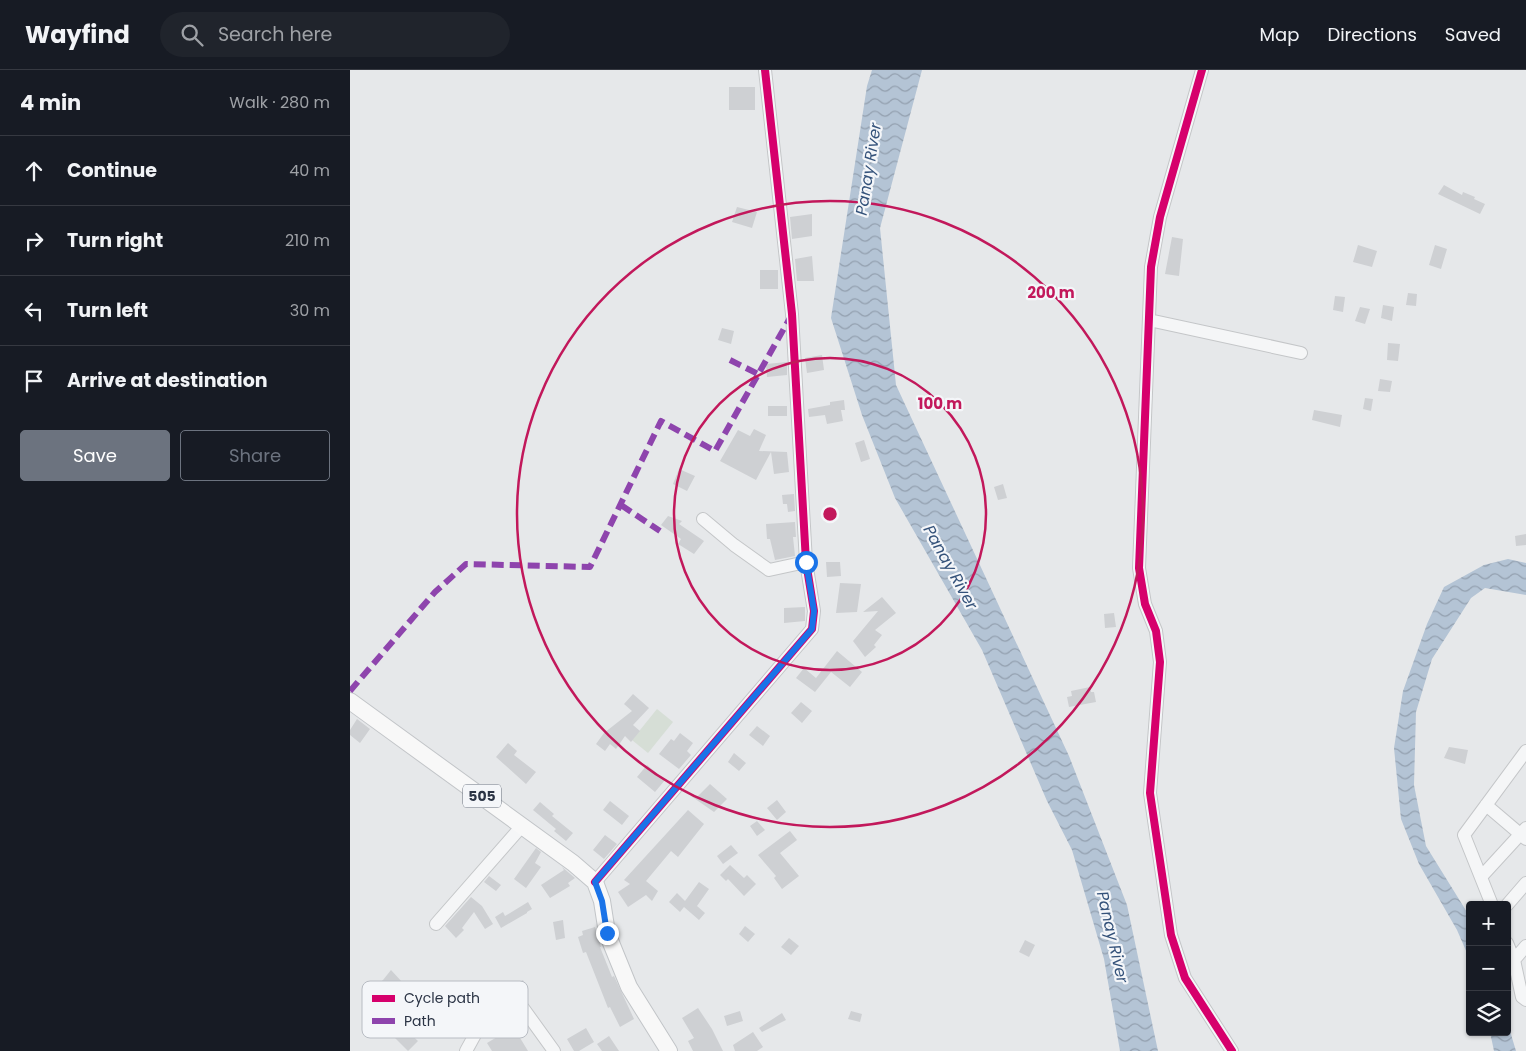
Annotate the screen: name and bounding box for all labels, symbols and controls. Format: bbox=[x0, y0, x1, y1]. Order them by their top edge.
search box bbox=[160, 12, 510, 57]
text: Wayfind bbox=[25, 18, 130, 51]
icon: search bbox=[178, 21, 206, 49]
text: Search here bbox=[218, 21, 332, 48]
text: Map bbox=[1260, 22, 1299, 47]
text: Directions bbox=[1327, 22, 1417, 47]
text: Saved bbox=[1445, 22, 1501, 47]
text: 4 min bbox=[20, 88, 81, 117]
text: Walk · 280 m bbox=[229, 91, 330, 114]
water label: Panay River bbox=[850, 120, 887, 217]
icon: ahead bbox=[20, 157, 48, 185]
text: Continue bbox=[67, 157, 157, 184]
text: 40 m bbox=[289, 159, 330, 182]
icon: right bbox=[20, 227, 48, 255]
text: Turn right bbox=[67, 227, 163, 254]
text: 210 m bbox=[285, 229, 330, 252]
text: 200 m bbox=[1027, 282, 1075, 303]
icon: left bbox=[20, 297, 48, 325]
text: Turn left bbox=[67, 297, 148, 324]
text: 30 m bbox=[290, 299, 330, 322]
icon: arrive bbox=[20, 367, 48, 395]
text: Arrive at destination bbox=[67, 367, 268, 394]
text: 100 m bbox=[918, 393, 962, 414]
button: Save bbox=[20, 430, 170, 481]
button: Share bbox=[180, 430, 330, 481]
centre of rings bbox=[821, 505, 839, 523]
water label: Panay River bbox=[918, 521, 984, 615]
route start bbox=[795, 551, 818, 574]
road number: 505 bbox=[463, 784, 501, 808]
water label: Panay River bbox=[1091, 889, 1134, 986]
map controls bbox=[1466, 901, 1511, 1036]
button: + bbox=[1466, 901, 1511, 946]
route end bbox=[596, 922, 619, 945]
button: − bbox=[1466, 946, 1511, 991]
legend bbox=[362, 981, 528, 1038]
text: Cycle path bbox=[404, 988, 480, 1008]
button: layers bbox=[1466, 991, 1511, 1036]
text: Path bbox=[404, 1011, 436, 1031]

